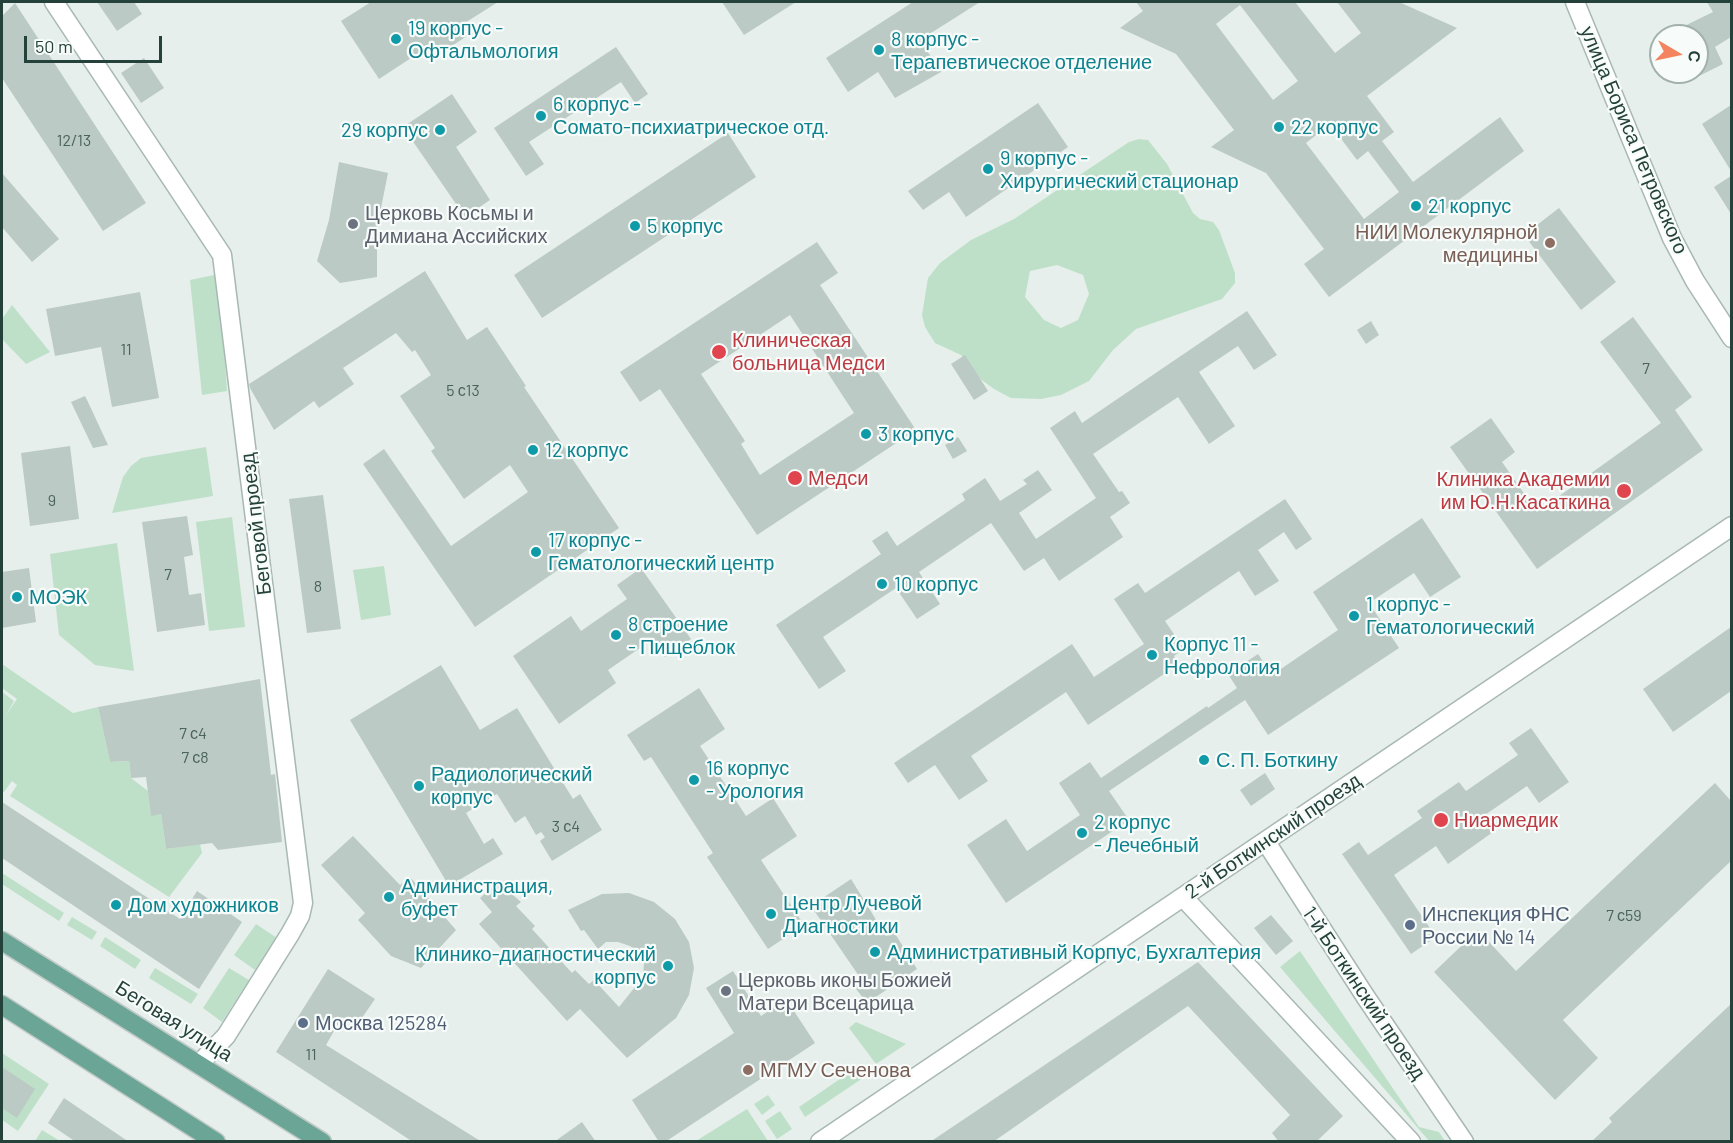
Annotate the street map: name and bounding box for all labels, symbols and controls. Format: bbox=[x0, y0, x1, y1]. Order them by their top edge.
place label: 19 корпус - Офтальмология bbox=[408, 16, 558, 63]
street label: улица Бориса Петровского bbox=[1575, 22, 1693, 258]
scale bar bbox=[27, 24, 165, 62]
north arrow bbox=[1649, 24, 1709, 84]
place label: 8 корпус - Терапевтическое отделение bbox=[891, 27, 1152, 74]
marker: 19 корпус - Офтальмология bbox=[389, 32, 403, 46]
text: 50 m bbox=[35, 35, 73, 57]
marker: 8 корпус - Терапевтическое отделение bbox=[872, 43, 886, 57]
text: С bbox=[1685, 49, 1706, 64]
place label: 6 корпус - Сомато-психиатрическое отд. bbox=[553, 92, 829, 139]
marker: 6 корпус - Сомато-психиатрическое отд. bbox=[534, 109, 548, 123]
place label: 22 корпус bbox=[1291, 115, 1378, 139]
place label: 29 корпус bbox=[341, 118, 428, 142]
marker: 22 корпус bbox=[1272, 120, 1286, 134]
marker: 29 корпус bbox=[433, 123, 447, 137]
house number: 12/13 bbox=[57, 131, 91, 151]
place label: 9 корпус - Хирургический стационар bbox=[1000, 146, 1239, 193]
marker: 9 корпус - Хирургический стационар bbox=[981, 162, 995, 176]
place label: 21 корпус bbox=[1428, 194, 1511, 218]
marker: 21 корпус bbox=[1409, 199, 1423, 213]
place label: Церковь Косьмы и Димиана Ассийских bbox=[365, 201, 548, 248]
place label: 5 корпус bbox=[647, 214, 723, 238]
marker: Церковь Косьмы и Димиана Ассийских bbox=[346, 217, 360, 231]
marker: 5 корпус bbox=[628, 219, 642, 233]
place label: НИИ Молекулярной медицины bbox=[1355, 220, 1538, 267]
marker: НИИ Молекулярной медицины bbox=[1543, 236, 1557, 250]
place label: Клиническая больница Медси bbox=[732, 328, 885, 375]
house number: 11 bbox=[120, 340, 132, 360]
marker: Клиническая больница Медси bbox=[710, 343, 728, 361]
house number: 7 bbox=[1642, 359, 1650, 379]
house number: 5 с13 bbox=[446, 381, 480, 401]
place label: 3 корпус bbox=[878, 422, 954, 446]
marker: 3 корпус bbox=[859, 427, 873, 441]
place label: 12 корпус bbox=[545, 438, 629, 462]
marker: 12 корпус bbox=[526, 443, 540, 457]
street label: Беговой проезд bbox=[235, 452, 277, 596]
place label: Медси bbox=[808, 466, 868, 490]
place label: Клиника Академии им Ю.Н.Касаткина bbox=[1436, 467, 1610, 514]
marker: Медси bbox=[786, 469, 804, 487]
marker: Клиника Академии им Ю.Н.Касаткина bbox=[1615, 482, 1633, 500]
house number: 9 bbox=[48, 491, 56, 511]
place label: 17 корпус - Гематологический центр bbox=[548, 528, 774, 575]
marker: 17 корпус - Гематологический центр bbox=[529, 545, 543, 559]
house number: 7 bbox=[164, 565, 172, 585]
place label: 10 корпус bbox=[894, 572, 978, 596]
house number: 8 bbox=[314, 577, 322, 597]
marker: 10 корпус bbox=[875, 577, 889, 591]
place label: МОЭК bbox=[29, 585, 87, 609]
marker: МОЭК bbox=[10, 590, 24, 604]
place label: 1 корпус - Гематологический bbox=[1366, 592, 1535, 639]
marker: 1 корпус - Гематологический bbox=[1347, 609, 1361, 623]
place label: 8 строение - Пищеблок bbox=[628, 612, 735, 659]
marker: 8 строение - Пищеблок bbox=[609, 628, 623, 642]
place label: Корпус 11 - Нефрология bbox=[1164, 632, 1280, 679]
marker: Корпус 11 - Нефрология bbox=[1145, 648, 1159, 662]
house number: 7 с4 bbox=[179, 724, 207, 744]
house number: 7 с8 bbox=[181, 748, 209, 768]
place label: С. П. Боткину bbox=[1216, 748, 1338, 772]
marker: С. П. Боткину bbox=[1197, 753, 1211, 767]
place label: 16 корпус - Урология bbox=[706, 756, 804, 803]
place label: Радиологический корпус bbox=[431, 762, 592, 809]
street label: 2-й Боткинский проезд bbox=[1181, 768, 1365, 904]
marker: 16 корпус - Урология bbox=[687, 773, 701, 787]
marker: Радиологический корпус bbox=[412, 779, 426, 793]
place label: Ниармедик bbox=[1454, 808, 1558, 832]
place label: 2 корпус - Лечебный bbox=[1094, 810, 1199, 857]
marker: Ниармедик bbox=[1432, 811, 1450, 829]
house number: 3 с4 bbox=[552, 817, 580, 837]
marker: 2 корпус - Лечебный bbox=[1075, 826, 1089, 840]
place label: Администрация, буфет bbox=[401, 874, 553, 921]
marker: Администрация, буфет bbox=[382, 890, 396, 904]
place label: Центр Лучевой Диагностики bbox=[783, 891, 922, 938]
place label: Дом художников bbox=[128, 893, 279, 917]
marker: Дом художников bbox=[109, 898, 123, 912]
street label: 1-й Боткинский проезд bbox=[1297, 902, 1431, 1084]
place label: Инспекция ФНС России № 14 bbox=[1422, 902, 1570, 949]
house number: 7 с59 bbox=[1606, 906, 1642, 926]
marker: Центр Лучевой Диагностики bbox=[764, 907, 778, 921]
marker: Инспекция ФНС России № 14 bbox=[1403, 918, 1417, 932]
place label: Административный Корпус, Бухгалтерия bbox=[887, 940, 1261, 964]
place label: Клинико-диагностический корпус bbox=[415, 942, 656, 989]
marker: Административный Корпус, Бухгалтерия bbox=[868, 945, 882, 959]
marker: Клинико-диагностический корпус bbox=[661, 959, 675, 973]
place label: Церковь иконы Божией Матери Всецарица bbox=[738, 968, 952, 1015]
street label: Беговая улица bbox=[111, 975, 237, 1067]
marker: Церковь иконы Божией Матери Всецарица bbox=[719, 984, 733, 998]
place label: Москва 125284 bbox=[315, 1011, 447, 1035]
marker: Москва 125284 bbox=[296, 1016, 310, 1030]
house number: 11 bbox=[305, 1045, 317, 1065]
place label: МГМУ Сеченова bbox=[760, 1058, 911, 1082]
marker: МГМУ Сеченова bbox=[741, 1063, 755, 1077]

